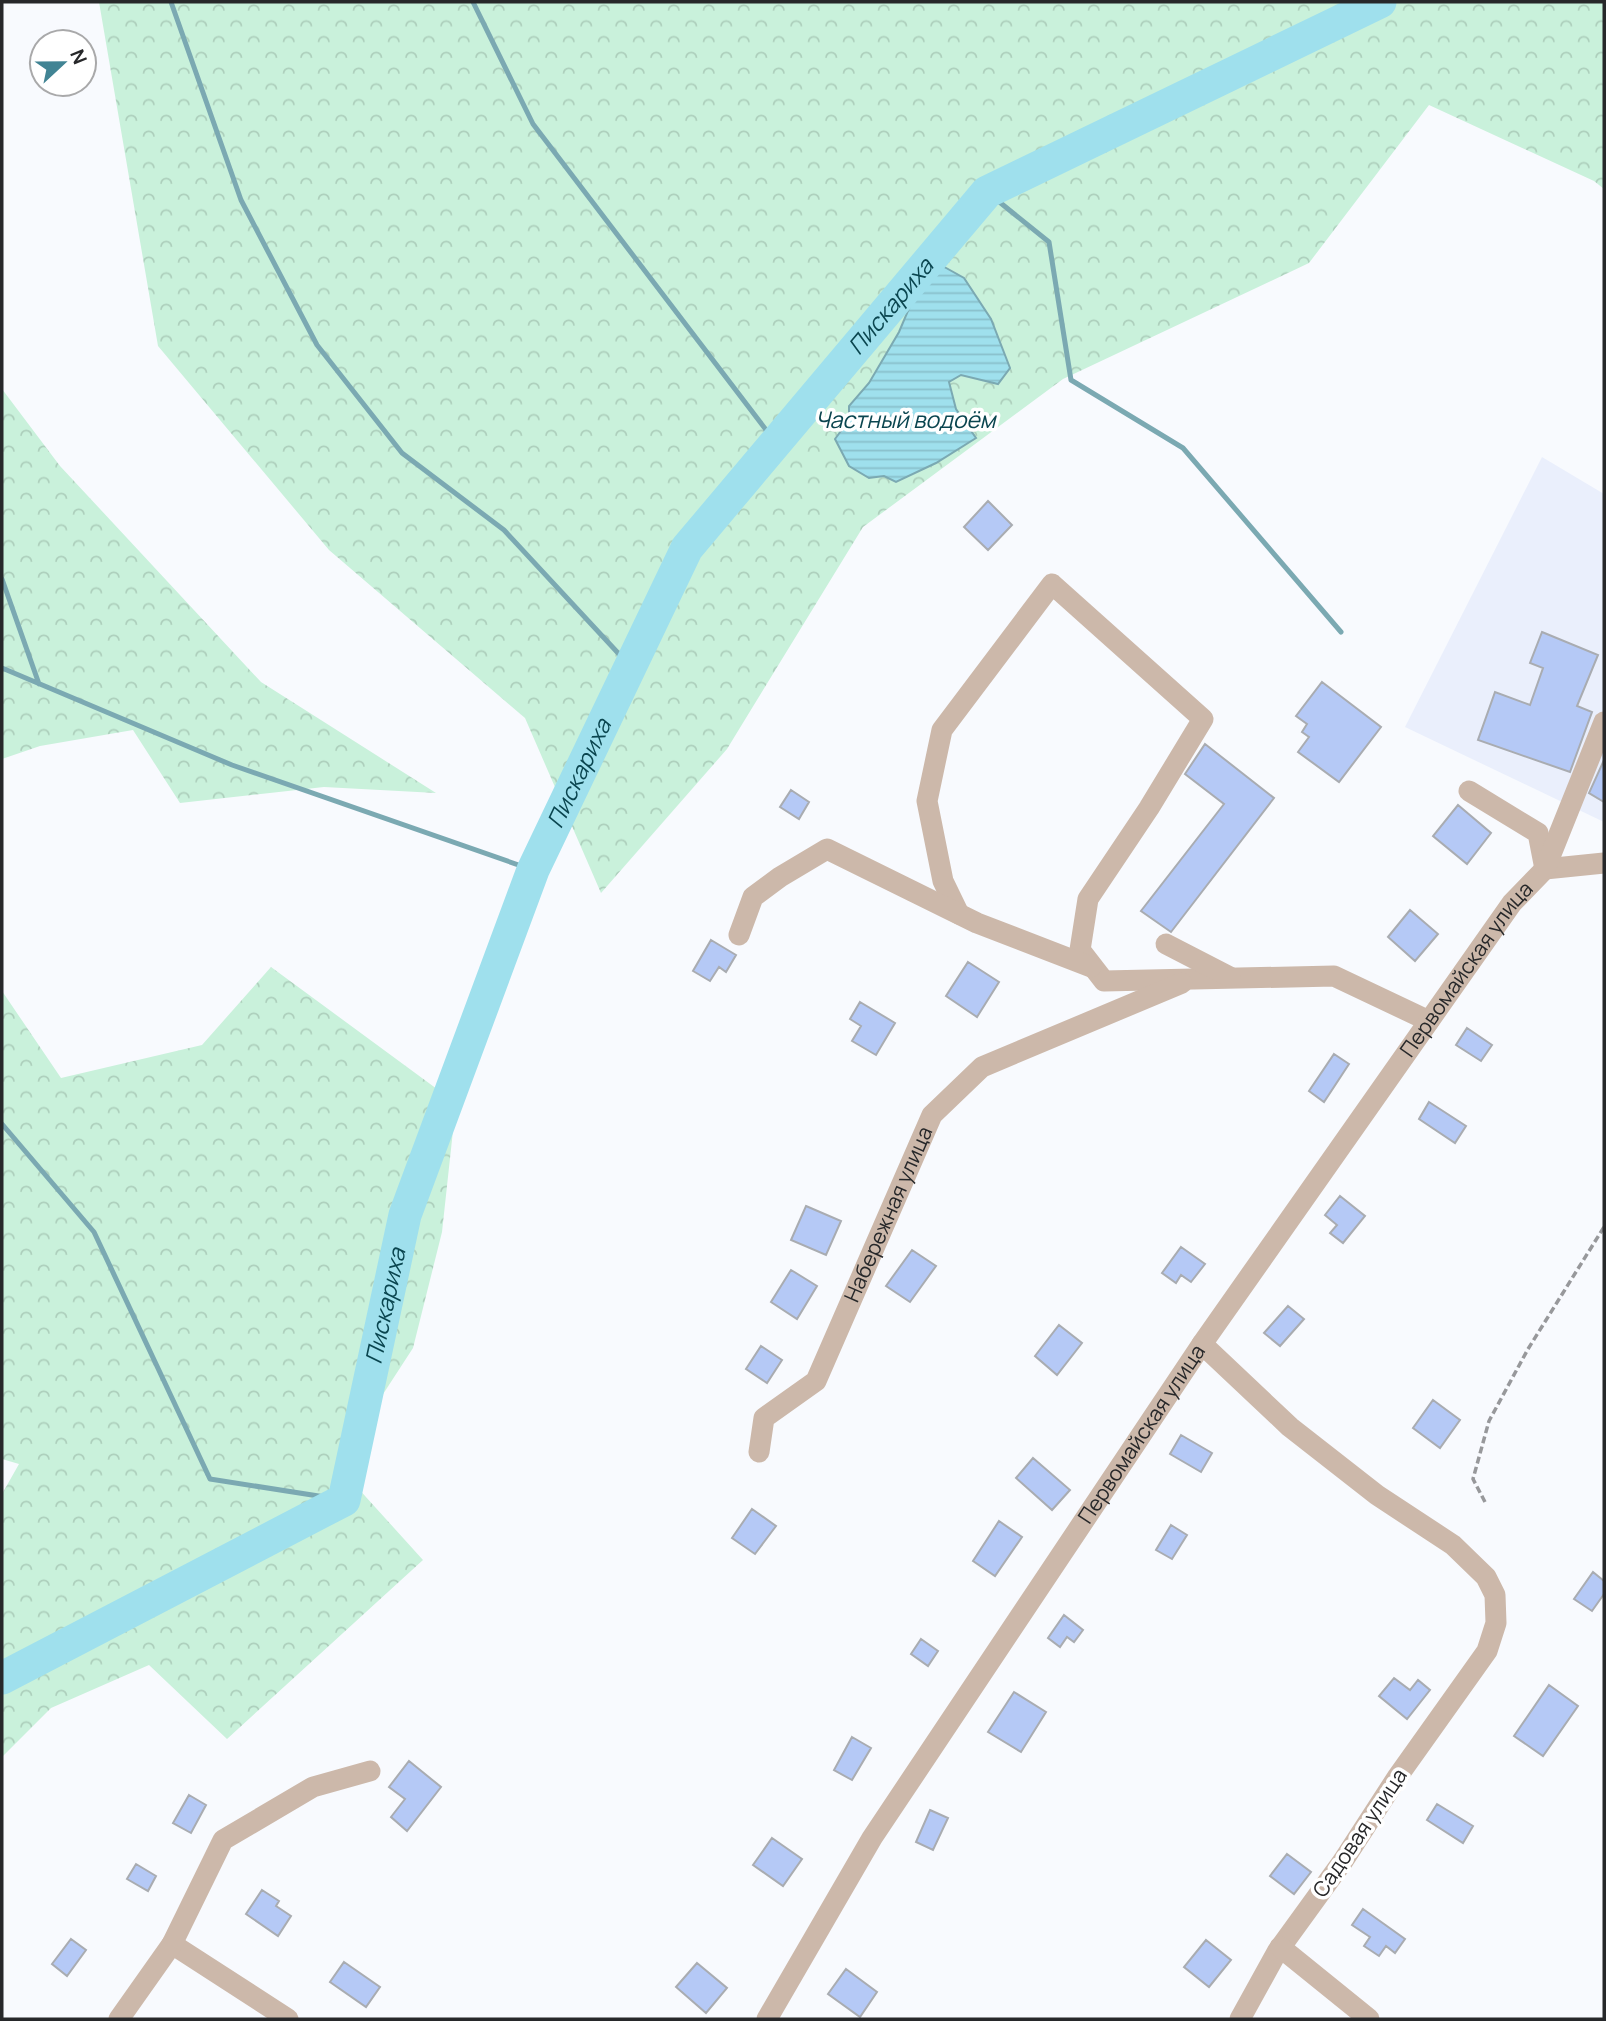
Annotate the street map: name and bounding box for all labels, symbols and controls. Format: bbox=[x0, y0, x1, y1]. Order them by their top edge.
north arrow bbox=[28, 28, 98, 98]
text: N bbox=[64, 45, 93, 68]
water label: Пискариха bbox=[840, 250, 941, 361]
water label: Частный водоём bbox=[815, 403, 997, 435]
water label: Пискариха bbox=[539, 712, 618, 833]
street label: Первомайская улица bbox=[1393, 875, 1538, 1062]
street label: Набережная улица bbox=[837, 1122, 938, 1306]
water label: Пискариха bbox=[357, 1244, 413, 1366]
street label: Первомайская улица bbox=[1071, 1338, 1211, 1529]
street label: Садовая улица bbox=[1306, 1763, 1413, 1902]

